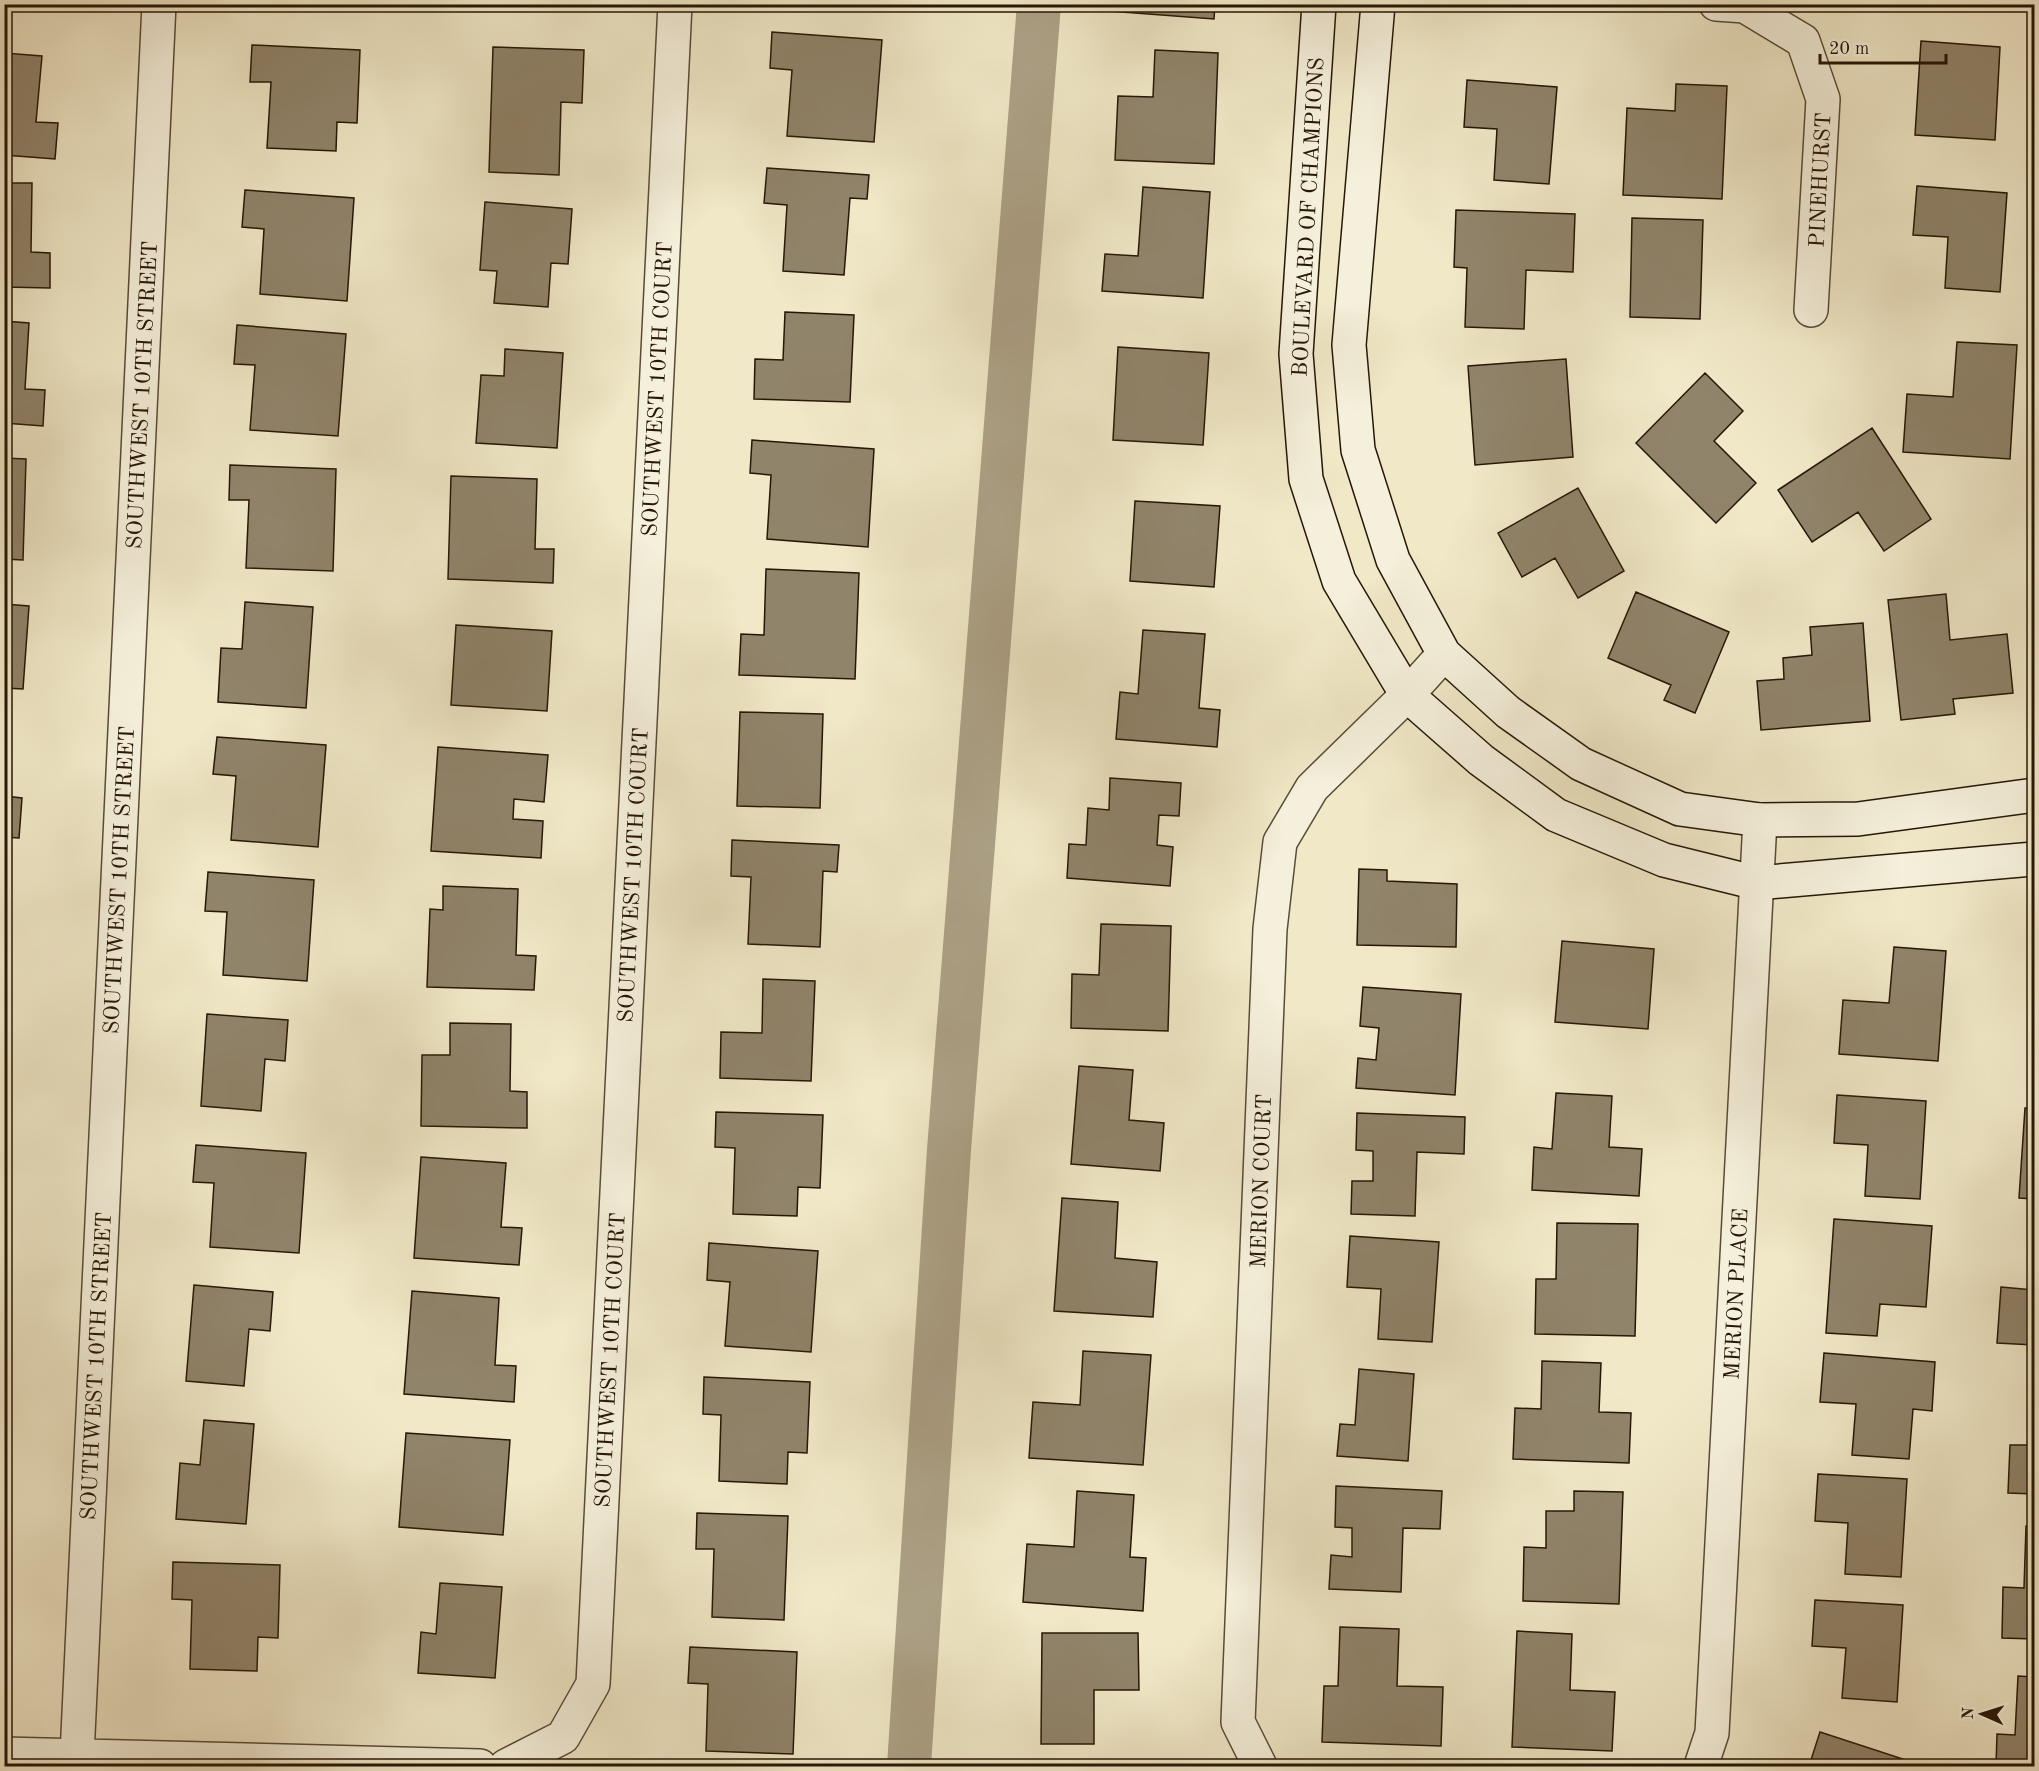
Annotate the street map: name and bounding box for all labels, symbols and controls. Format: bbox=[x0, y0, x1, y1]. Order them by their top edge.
scale bar bbox=[1820, 27, 1946, 65]
text: 20 m bbox=[1829, 40, 1869, 58]
street label: BOULEVARD OF CHAMPIONS bbox=[1290, 57, 1328, 378]
street label: PINEHURST bbox=[1806, 112, 1836, 248]
street label: SOUTHWEST 10TH STREET bbox=[124, 240, 162, 550]
street label: SOUTHWEST 10TH COURT bbox=[639, 241, 677, 537]
street label: SOUTHWEST 10TH STREET bbox=[101, 725, 139, 1035]
street label: SOUTHWEST 10TH COURT bbox=[615, 727, 653, 1023]
street label: MERION COURT bbox=[1248, 1093, 1276, 1269]
street label: MERION PLACE bbox=[1722, 1208, 1752, 1381]
street label: SOUTHWEST 10TH STREET bbox=[78, 1211, 116, 1521]
street label: SOUTHWEST 10TH COURT bbox=[592, 1212, 630, 1508]
north arrow bbox=[1952, 1684, 2012, 1744]
text: N bbox=[1961, 1706, 1977, 1720]

